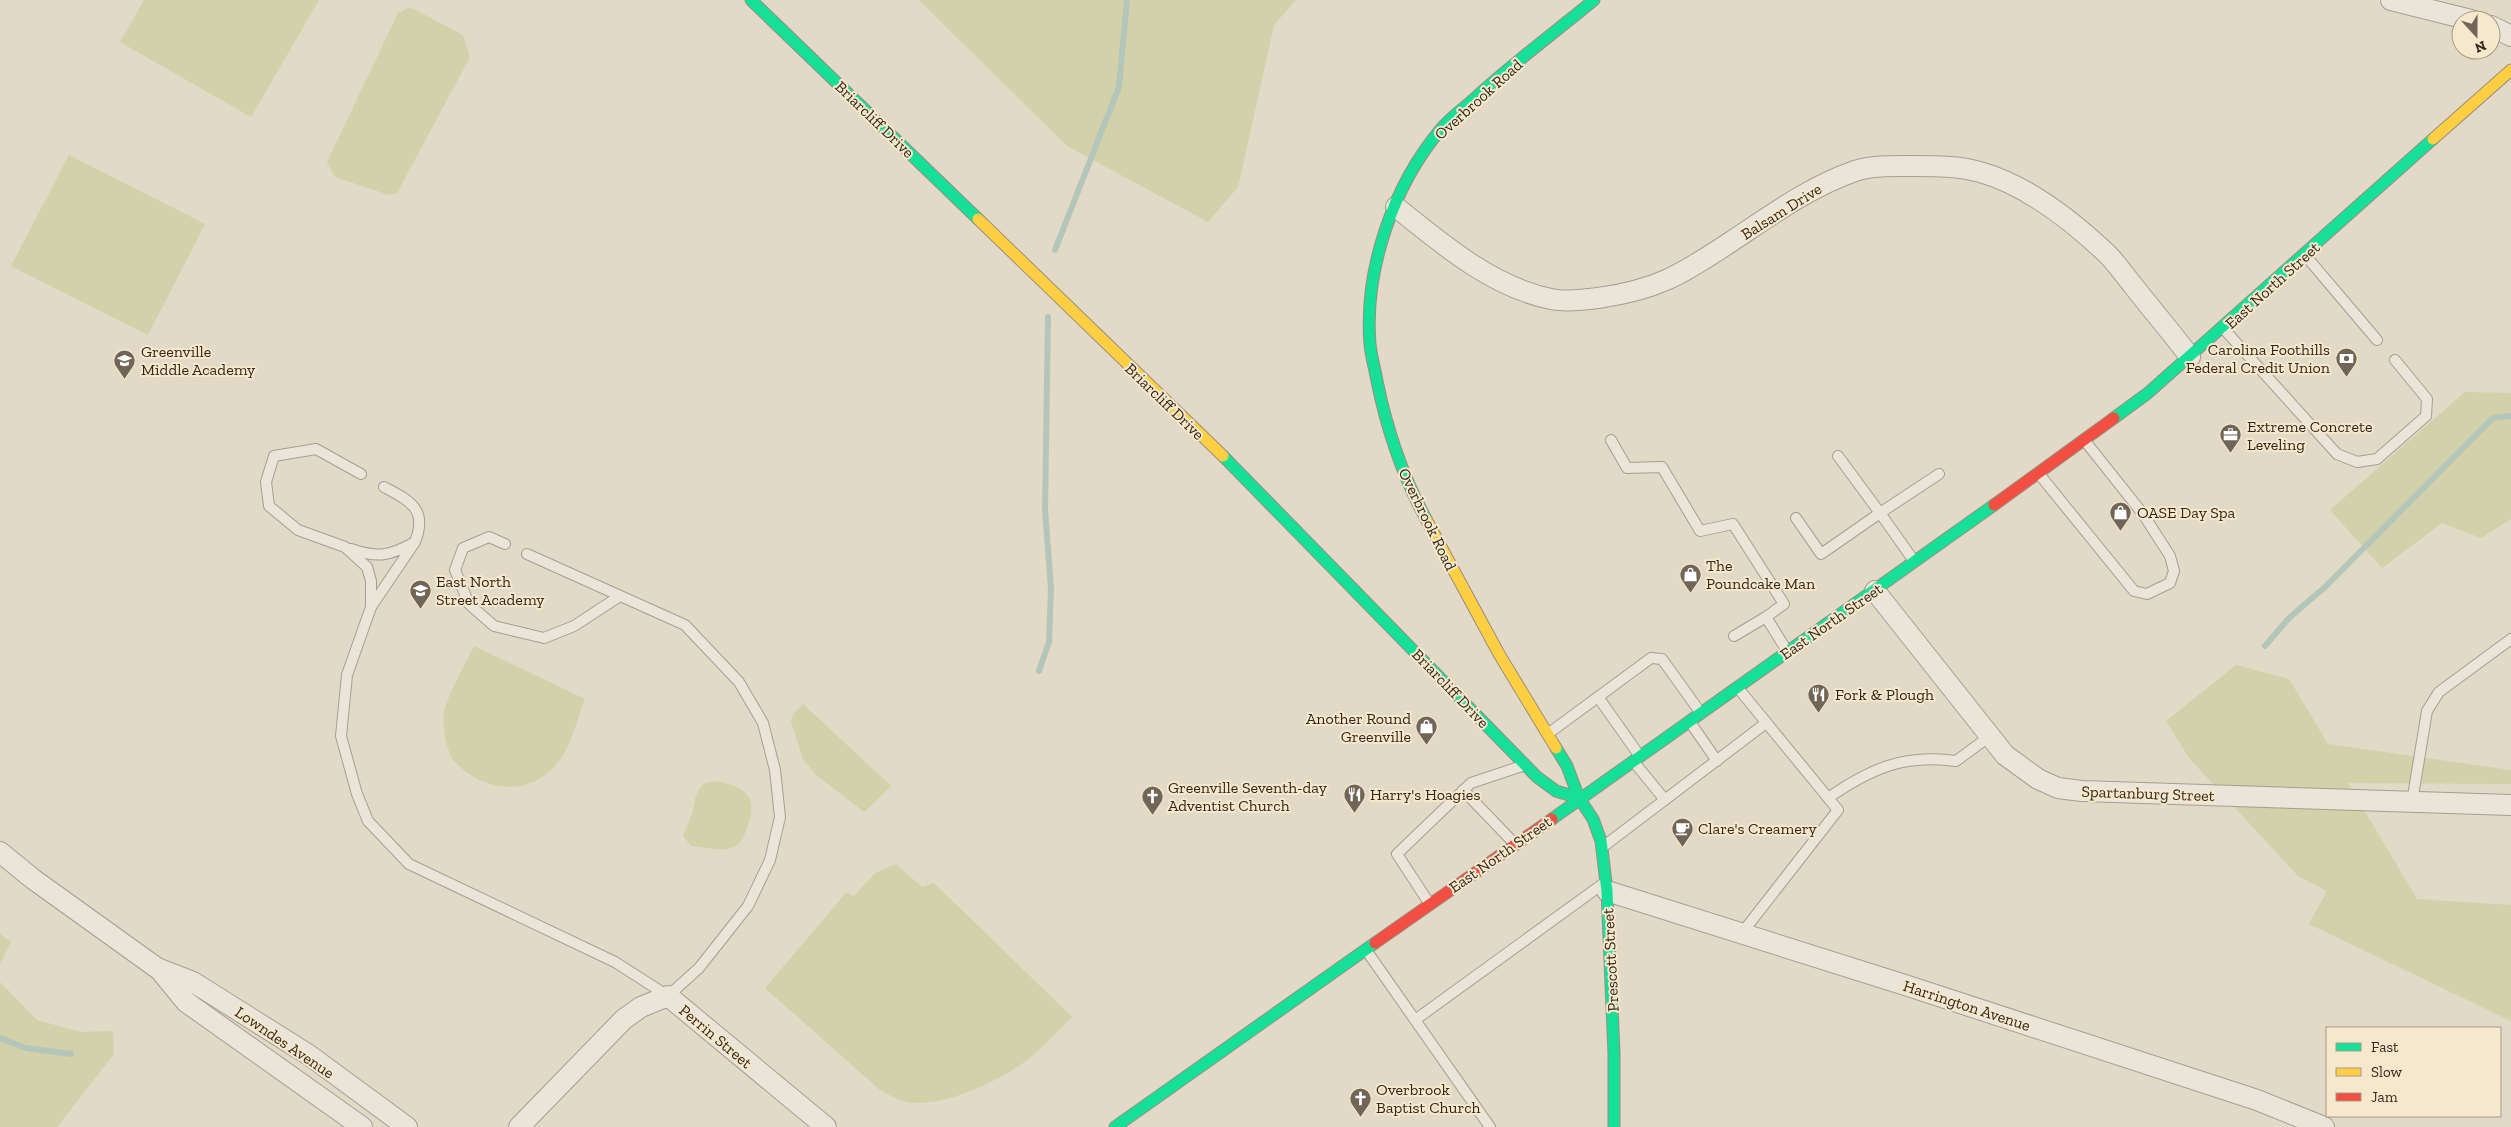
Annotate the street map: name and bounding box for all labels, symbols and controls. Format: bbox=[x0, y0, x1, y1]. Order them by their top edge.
north arrow bbox=[2451, 10, 2501, 60]
text: N bbox=[2472, 37, 2488, 57]
street label: Overbrook Road bbox=[1430, 55, 1526, 144]
street label: Briarcliff Drive bbox=[831, 77, 918, 162]
street label: Balsam Drive bbox=[1737, 179, 1825, 244]
street label: East North Street bbox=[2221, 238, 2324, 333]
place label: Carolina Foothills Federal Credit Union bbox=[2186, 340, 2331, 377]
place label: Greenville Middle Academy bbox=[141, 342, 256, 379]
bank icon: Carolina Foothills Federal Credit Union bbox=[2334, 346, 2358, 377]
school or university icon: Greenville Middle Academy bbox=[113, 348, 137, 379]
street label: Briarcliff Drive bbox=[1121, 359, 1208, 444]
place label: Extreme Concrete Leveling bbox=[2247, 417, 2373, 454]
office icon: Extreme Concrete Leveling bbox=[2219, 423, 2243, 454]
street label: Overbrook Road bbox=[1395, 465, 1461, 574]
shop icon: OASE Day Spa bbox=[2109, 500, 2133, 531]
place label: OASE Day Spa bbox=[2137, 503, 2235, 522]
place label: The Poundcake Man bbox=[1706, 556, 1816, 593]
shop icon: The Poundcake Man bbox=[1678, 562, 1702, 593]
place label: East North Street Academy bbox=[436, 572, 545, 609]
school or university icon: East North Street Academy bbox=[408, 578, 432, 609]
street label: East North Street bbox=[1776, 579, 1886, 664]
street label: Briarcliff Drive bbox=[1408, 645, 1493, 732]
restaurant icon: Fork & Plough bbox=[1807, 682, 1831, 713]
place label: Fork & Plough bbox=[1835, 685, 1934, 704]
place label: Another Round Greenville bbox=[1306, 709, 1411, 746]
shop icon: Another Round Greenville bbox=[1415, 715, 1439, 746]
place label: Greenville Seventh-day Adventist Church bbox=[1168, 778, 1328, 815]
restaurant icon: Harry's Hoagies bbox=[1342, 782, 1366, 813]
street label: Spartanburg Street bbox=[2081, 782, 2215, 805]
church icon: Greenville Seventh-day Adventist Church bbox=[1140, 784, 1164, 815]
place label: Harry's Hoagies bbox=[1370, 785, 1480, 804]
street label: East North Street bbox=[1445, 812, 1555, 897]
cafe icon: Clare's Creamery bbox=[1670, 816, 1694, 847]
place label: Clare's Creamery bbox=[1698, 819, 1817, 838]
street label: Prescott Street bbox=[1598, 908, 1623, 1012]
street label: Harrington Avenue bbox=[1901, 976, 2033, 1035]
street label: Perrin Street bbox=[675, 1000, 756, 1072]
street label: Lowndes Avenue bbox=[232, 1002, 338, 1083]
legend bbox=[2326, 1027, 2501, 1117]
text: Fast bbox=[2371, 1038, 2399, 1056]
text: Slow bbox=[2371, 1063, 2403, 1081]
place label: Overbrook Baptist Church bbox=[1376, 1080, 1481, 1117]
church icon: Overbrook Baptist Church bbox=[1348, 1086, 1372, 1117]
text: Jam bbox=[2371, 1088, 2398, 1106]

